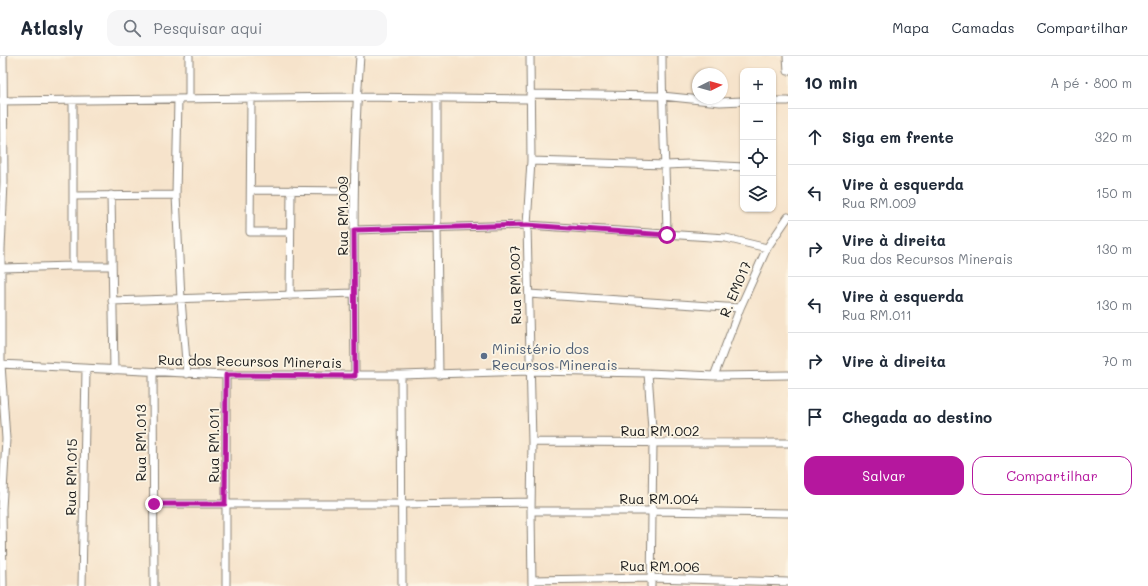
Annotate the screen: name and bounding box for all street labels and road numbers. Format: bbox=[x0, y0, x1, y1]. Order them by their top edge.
street label: Rua RM.009 bbox=[333, 176, 352, 256]
street label: Rua RM.007 bbox=[505, 245, 525, 325]
street label: R. EM017 bbox=[715, 258, 755, 320]
street label: Rua dos Recursos Minerais bbox=[158, 350, 342, 372]
street label: Rua RM.013 bbox=[131, 404, 150, 482]
street label: Rua RM.011 bbox=[204, 407, 223, 483]
street label: Rua RM.002 bbox=[620, 421, 700, 440]
street label: Rua RM.015 bbox=[61, 438, 81, 516]
street label: Rua RM.004 bbox=[619, 489, 700, 508]
street label: Rua RM.006 bbox=[620, 556, 700, 576]

